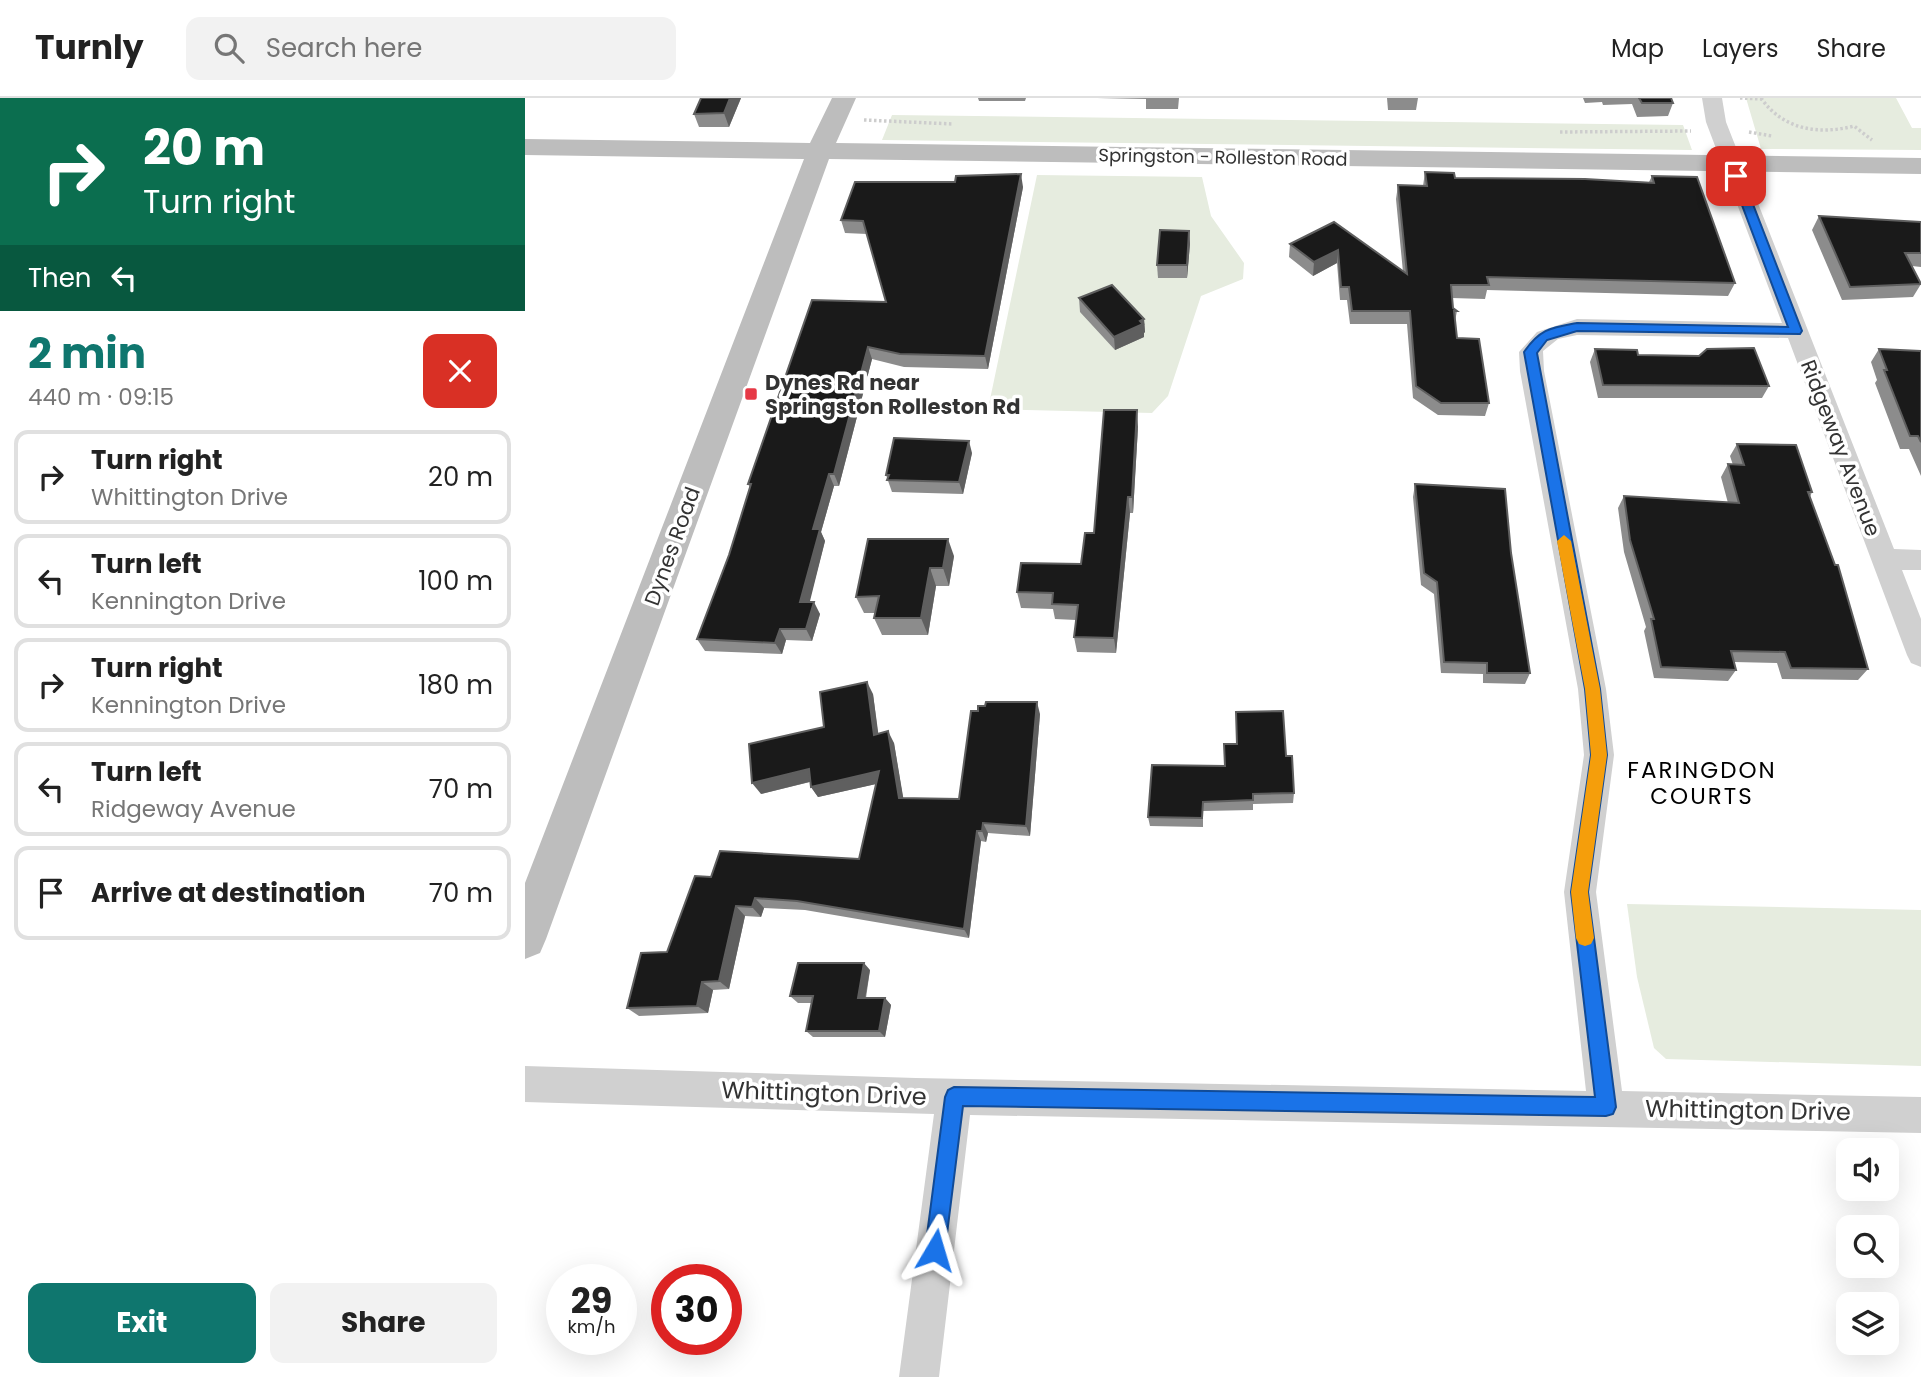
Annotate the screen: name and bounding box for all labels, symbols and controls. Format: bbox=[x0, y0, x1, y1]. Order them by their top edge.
search box bbox=[186, 17, 676, 80]
text: Turnly bbox=[35, 24, 144, 71]
icon: search bbox=[210, 29, 248, 67]
text: Search here bbox=[266, 30, 422, 66]
text: Map bbox=[1611, 32, 1664, 65]
text: Layers bbox=[1702, 32, 1778, 65]
text: Share bbox=[1816, 32, 1886, 65]
text: 20 m bbox=[143, 114, 265, 182]
icon: right bbox=[28, 126, 119, 217]
street label: Springston - Rolleston Road bbox=[1098, 142, 1348, 172]
pin bbox=[1706, 146, 1766, 206]
icon: arrive bbox=[1717, 157, 1755, 195]
text: Turn right bbox=[143, 179, 295, 224]
icon: left bbox=[105, 259, 143, 297]
text: Then bbox=[28, 260, 91, 296]
text: 2 min bbox=[28, 324, 146, 383]
button: close bbox=[423, 334, 497, 408]
street label: Ridgeway Avenue bbox=[1794, 355, 1888, 541]
place label: Dynes Rd near Springston Rolleston Rd bbox=[765, 368, 1021, 421]
text: 440 m · 09:15 bbox=[28, 381, 174, 413]
marker: Dynes Rd near Springston Rolleston Rd bbox=[743, 386, 759, 402]
text: Turn right bbox=[91, 442, 223, 478]
icon: right bbox=[32, 458, 70, 496]
text: 20 m bbox=[428, 459, 493, 495]
text: Whittington Drive bbox=[91, 481, 288, 513]
street label: Dynes Road bbox=[637, 483, 707, 609]
text: Turn left bbox=[91, 546, 202, 582]
icon: left bbox=[32, 562, 70, 600]
text: 100 m bbox=[418, 563, 493, 599]
text: Kennington Drive bbox=[91, 585, 286, 617]
text: Turn right bbox=[91, 650, 223, 686]
icon: right bbox=[32, 666, 70, 704]
text: 180 m bbox=[418, 667, 493, 703]
text: Kennington Drive bbox=[91, 689, 286, 721]
text: Turn left bbox=[91, 754, 202, 790]
district label: FARINGDON COURTS bbox=[1627, 754, 1777, 812]
icon: left bbox=[32, 770, 70, 808]
text: 70 m bbox=[429, 771, 493, 807]
text: Ridgeway Avenue bbox=[91, 793, 296, 825]
icon: arrive bbox=[32, 874, 70, 912]
text: Arrive at destination bbox=[91, 875, 366, 911]
text: 70 m bbox=[429, 875, 493, 911]
street label: Whittington Drive bbox=[721, 1073, 927, 1113]
street label: Whittington Drive bbox=[1645, 1092, 1851, 1128]
map controls bbox=[1836, 1138, 1899, 1355]
button: sound bbox=[1836, 1138, 1899, 1201]
position arrow bbox=[898, 1213, 972, 1287]
button: search bbox=[1836, 1215, 1899, 1278]
speed limit sign: 30 bbox=[651, 1264, 742, 1355]
text: 29 bbox=[571, 1276, 612, 1325]
button: Exit bbox=[28, 1283, 256, 1363]
button: Share bbox=[270, 1283, 497, 1363]
button: layers bbox=[1836, 1292, 1899, 1355]
text: km/h bbox=[568, 1314, 615, 1339]

